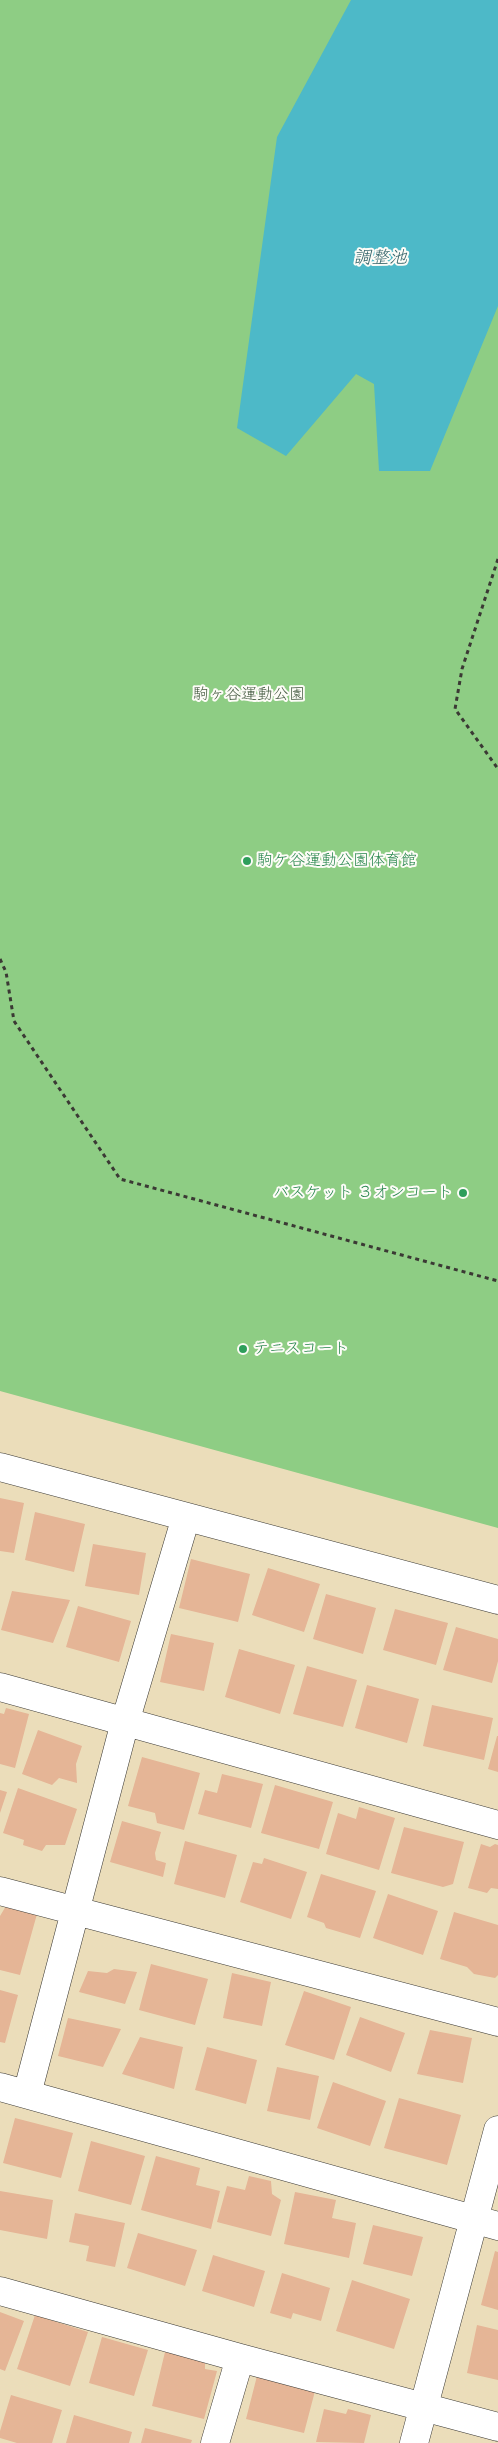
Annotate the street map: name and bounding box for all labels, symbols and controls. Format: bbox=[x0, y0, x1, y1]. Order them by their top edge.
water label: 調整池 bbox=[353, 247, 407, 269]
park label: 駒ヶ谷運動公園 bbox=[193, 685, 305, 705]
place label: 駒ケ谷運動公園体育館 bbox=[257, 851, 417, 871]
marker: 駒ケ谷運動公園体育館 bbox=[241, 855, 253, 867]
place label: バスケット ３オンコート bbox=[273, 1183, 453, 1203]
marker: バスケット ３オンコート bbox=[457, 1187, 469, 1199]
place label: テニスコート bbox=[253, 1339, 349, 1359]
marker: テニスコート bbox=[237, 1343, 249, 1355]

